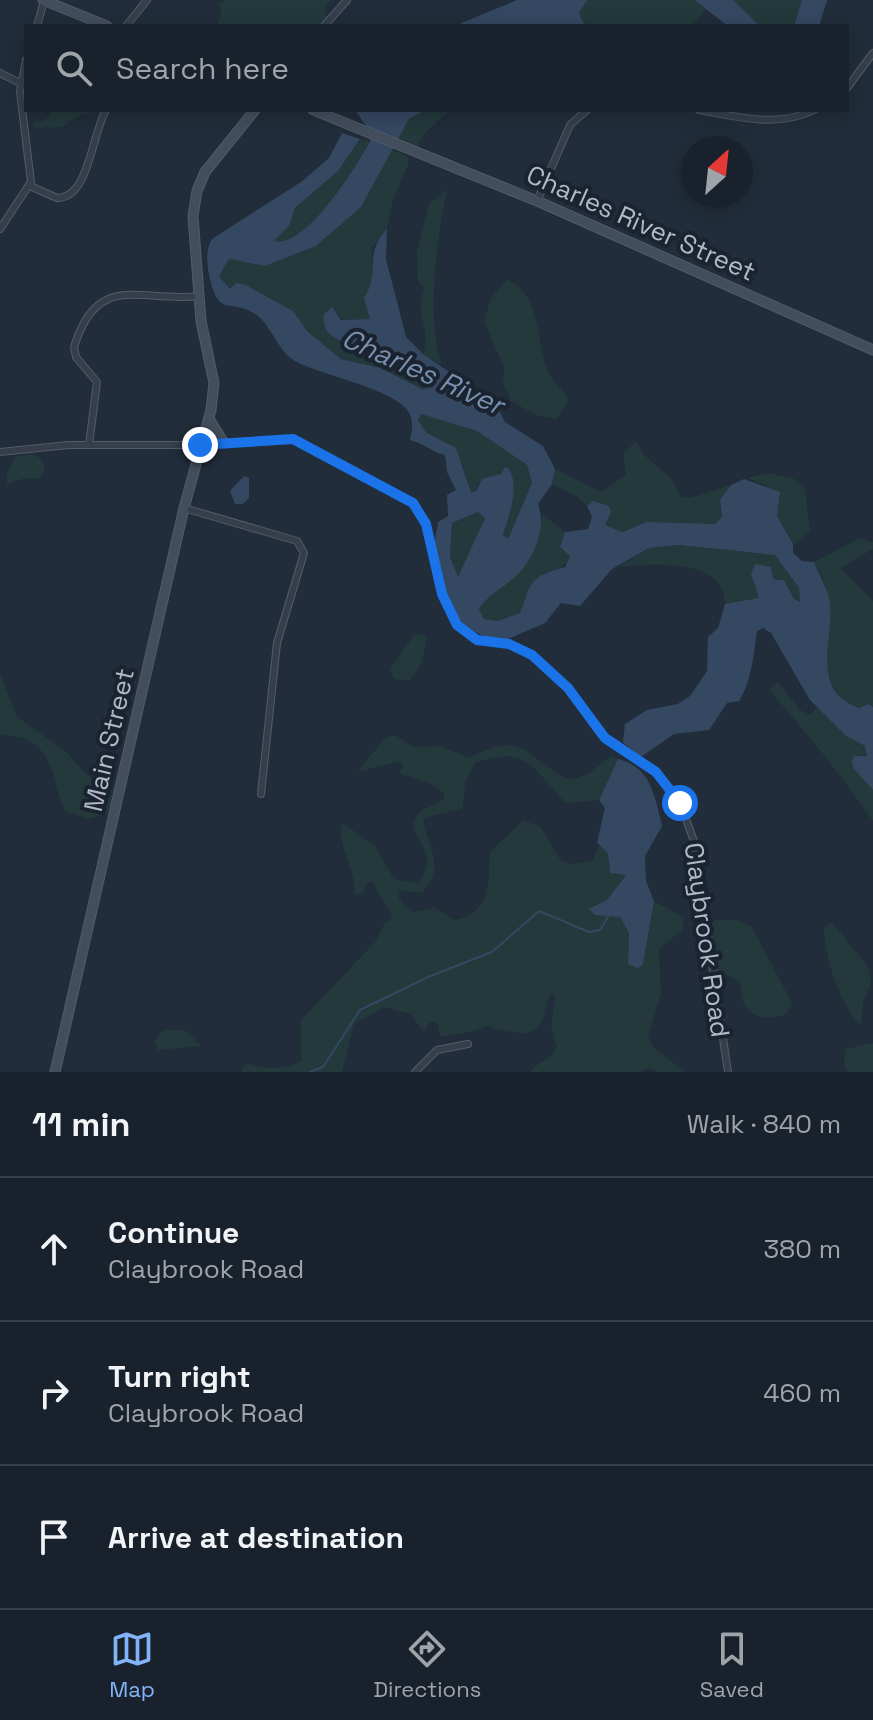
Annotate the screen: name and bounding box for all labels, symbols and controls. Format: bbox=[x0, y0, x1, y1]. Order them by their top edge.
search box bbox=[24, 24, 849, 112]
icon: search bbox=[52, 46, 96, 90]
text: Search here bbox=[116, 49, 289, 88]
north arrow bbox=[681, 136, 753, 208]
street label: Charles River Street bbox=[521, 157, 761, 289]
water label: Charles River bbox=[336, 319, 513, 424]
route end bbox=[182, 427, 218, 463]
street label: Main Street bbox=[76, 665, 142, 815]
route start bbox=[662, 785, 698, 821]
street label: Claybrook Road bbox=[677, 840, 737, 1040]
text: 11 min bbox=[32, 1103, 130, 1146]
text: Walk · 840 m bbox=[687, 1107, 841, 1141]
text: Continue bbox=[108, 1213, 239, 1252]
icon: ahead bbox=[32, 1227, 76, 1271]
text: 380 m bbox=[763, 1232, 841, 1266]
text: Claybrook Road bbox=[108, 1252, 304, 1286]
text: Turn right bbox=[108, 1357, 251, 1396]
icon: right bbox=[32, 1371, 76, 1415]
text: 460 m bbox=[763, 1376, 841, 1410]
text: Claybrook Road bbox=[108, 1396, 304, 1430]
icon: arrive bbox=[32, 1515, 76, 1559]
text: Arrive at destination bbox=[108, 1518, 404, 1557]
tab: Map bbox=[109, 1627, 155, 1703]
tab: Directions bbox=[373, 1627, 481, 1703]
tab: Saved bbox=[700, 1627, 764, 1703]

